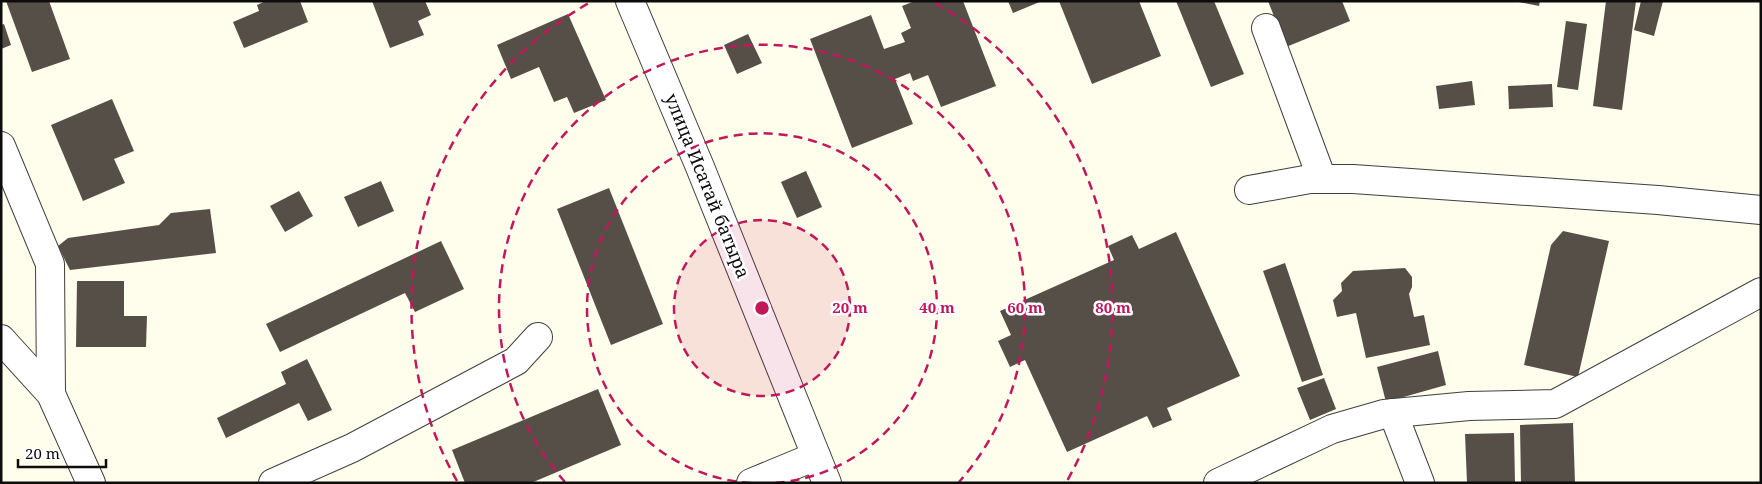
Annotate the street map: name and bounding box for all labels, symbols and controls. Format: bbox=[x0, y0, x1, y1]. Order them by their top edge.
street label: улица Исатай батыра bbox=[660, 90, 756, 282]
text: 20 m bbox=[832, 297, 868, 317]
text: 40 m bbox=[919, 297, 955, 317]
text: 60 m bbox=[1007, 297, 1043, 317]
text: 80 m bbox=[1095, 297, 1131, 317]
centre of rings bbox=[753, 299, 771, 317]
scale bar bbox=[18, 436, 105, 468]
text: 20 m bbox=[25, 443, 60, 463]

